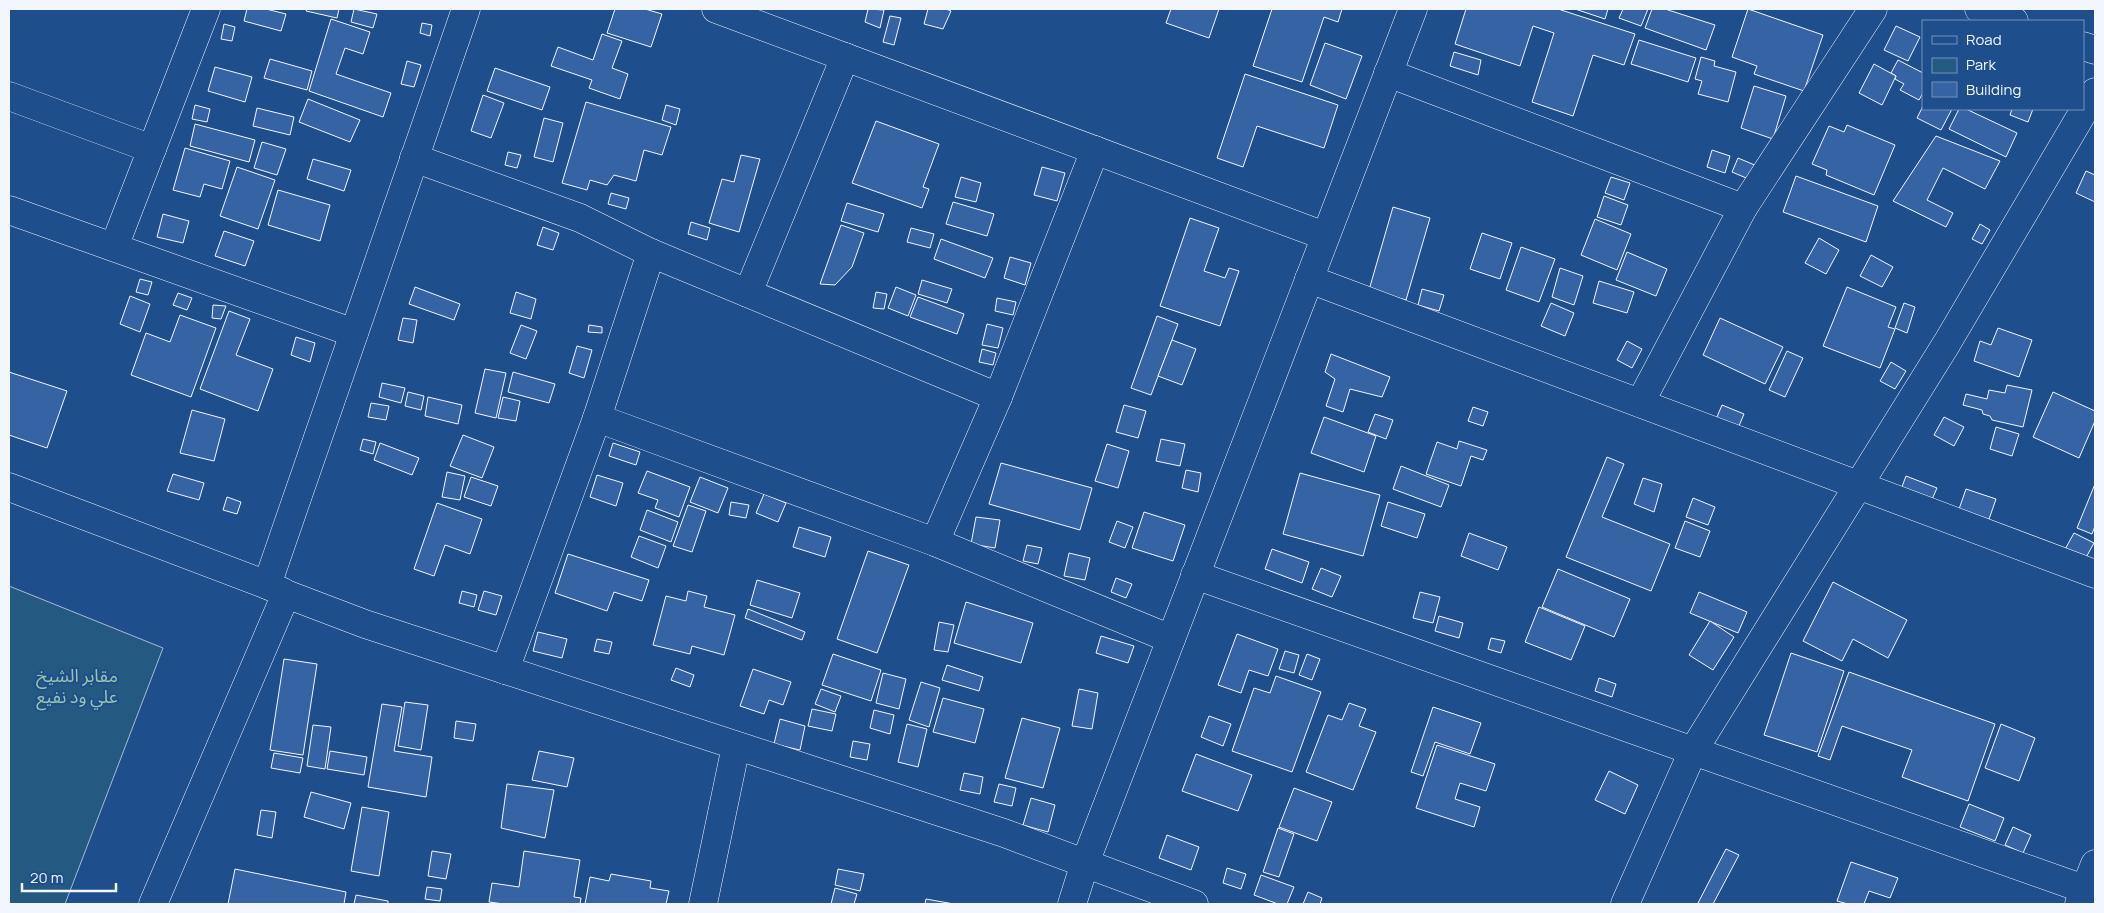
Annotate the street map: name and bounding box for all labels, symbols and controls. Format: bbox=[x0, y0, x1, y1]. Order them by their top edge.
legend bbox=[1922, 20, 2084, 110]
text: Road bbox=[1966, 29, 2002, 50]
text: Park bbox=[1966, 54, 1996, 75]
text: Building bbox=[1966, 79, 2021, 100]
park label: مقابر الشيخ علي ود نفيع bbox=[36, 663, 118, 711]
scale bar bbox=[22, 860, 116, 892]
text: 20 m bbox=[30, 867, 63, 888]

